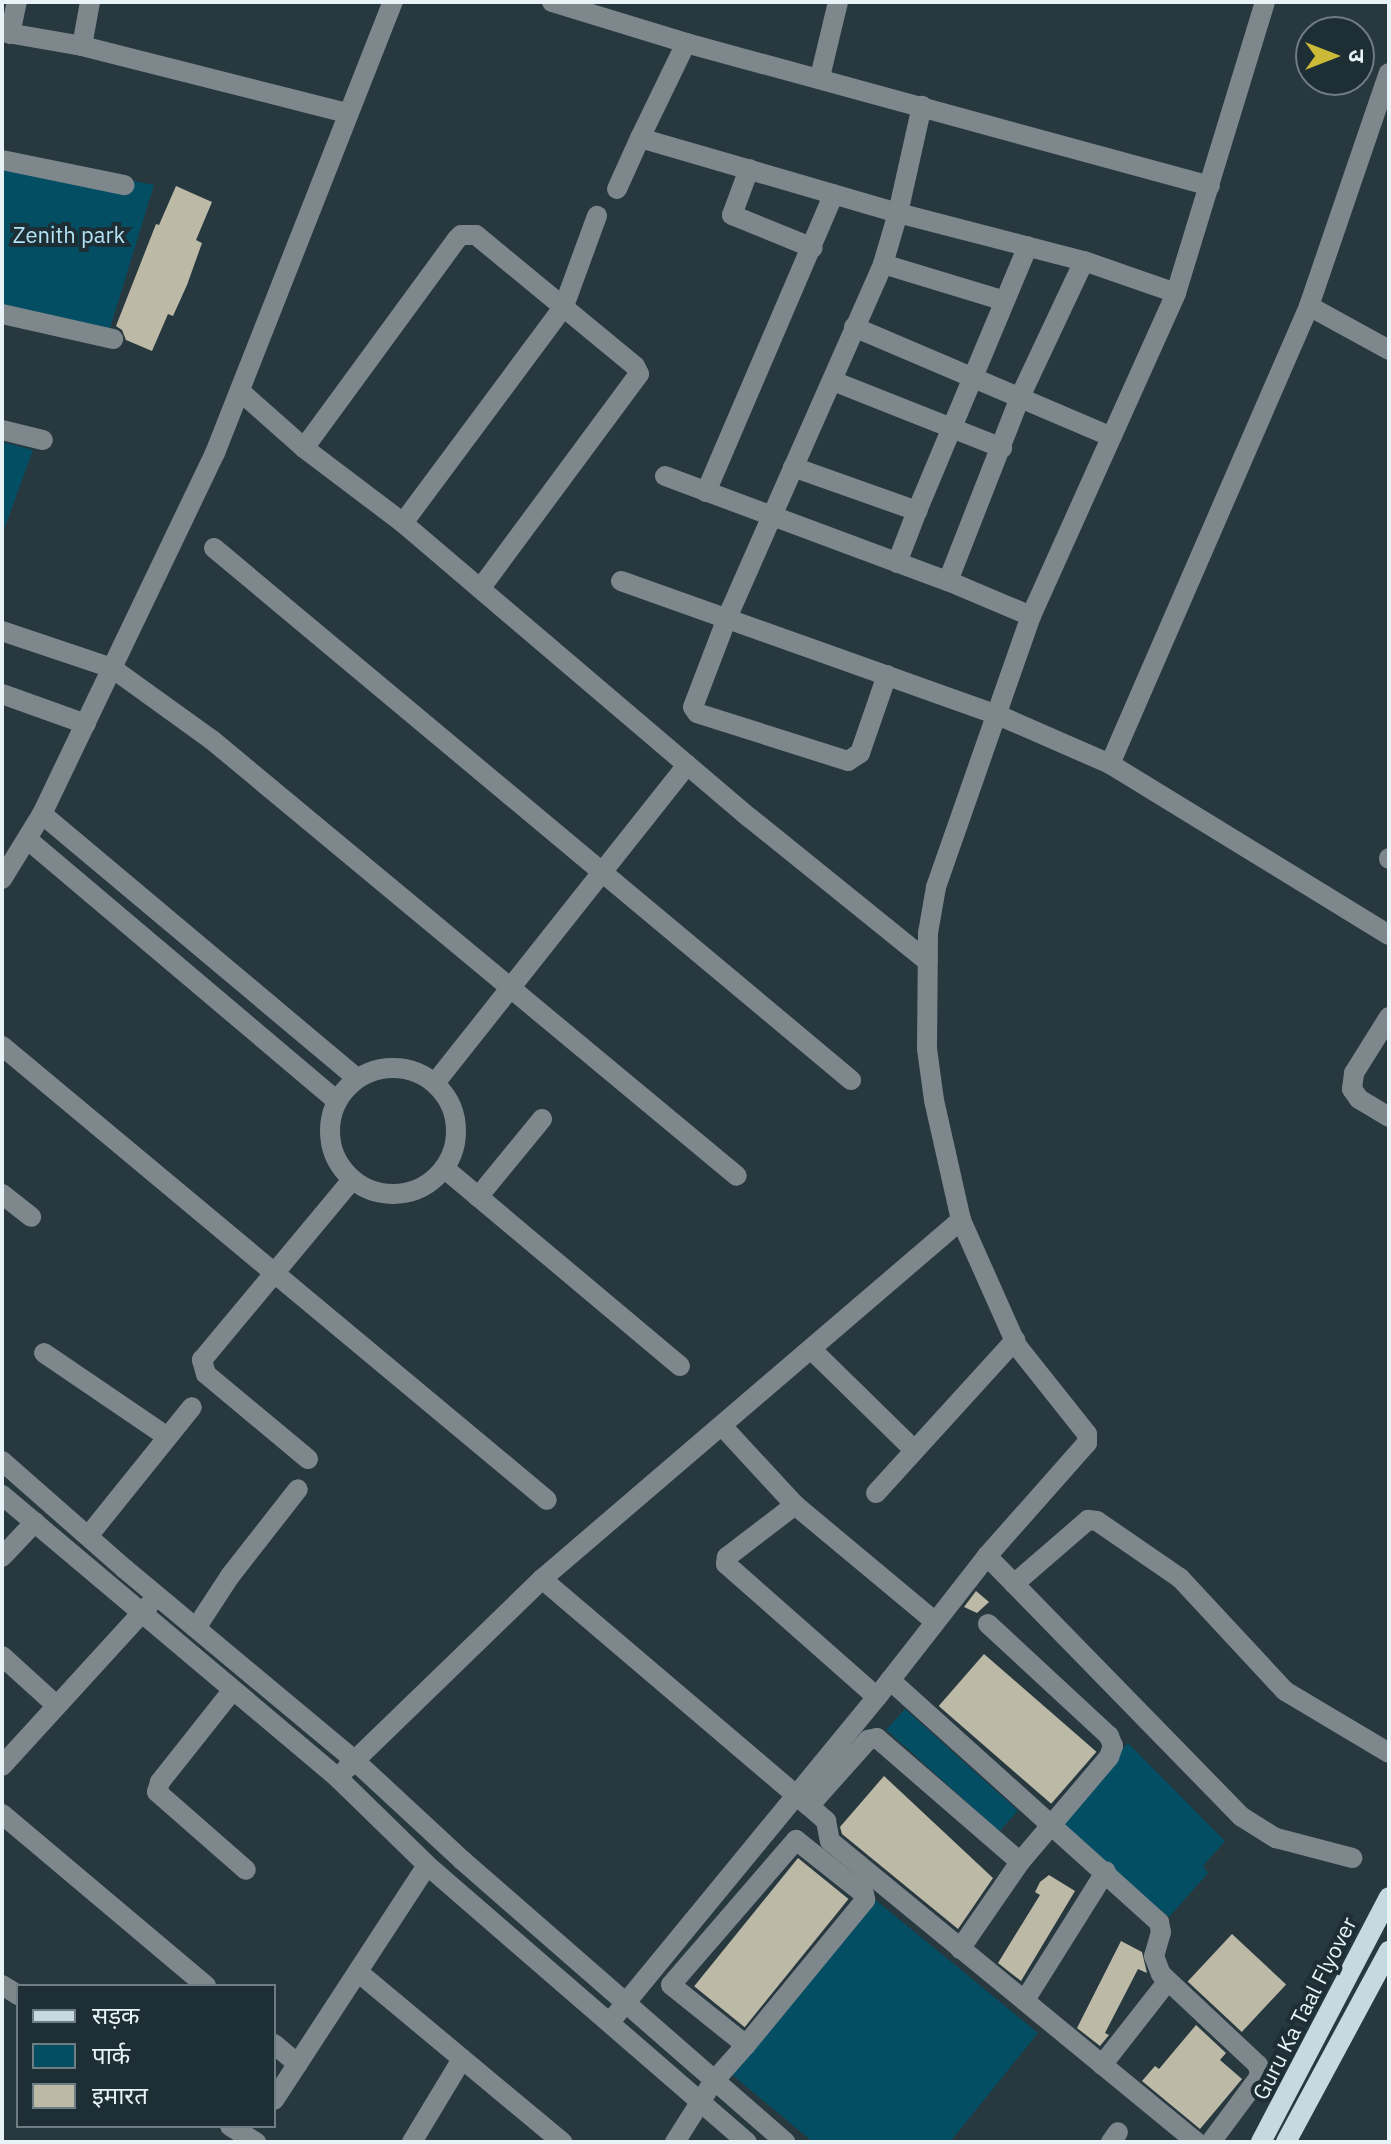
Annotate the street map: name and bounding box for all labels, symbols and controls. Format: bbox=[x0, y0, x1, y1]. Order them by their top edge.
north arrow bbox=[1295, 16, 1375, 96]
text: उ bbox=[1343, 50, 1372, 62]
park label: Zenith park bbox=[13, 222, 125, 248]
street label: Guru Ka Taal Flyover bbox=[1246, 1912, 1362, 2104]
legend bbox=[16, 1984, 276, 2128]
text: सड़क bbox=[92, 1999, 140, 2031]
text: पार्क bbox=[92, 2039, 130, 2071]
text: इमारत bbox=[92, 2079, 148, 2111]

